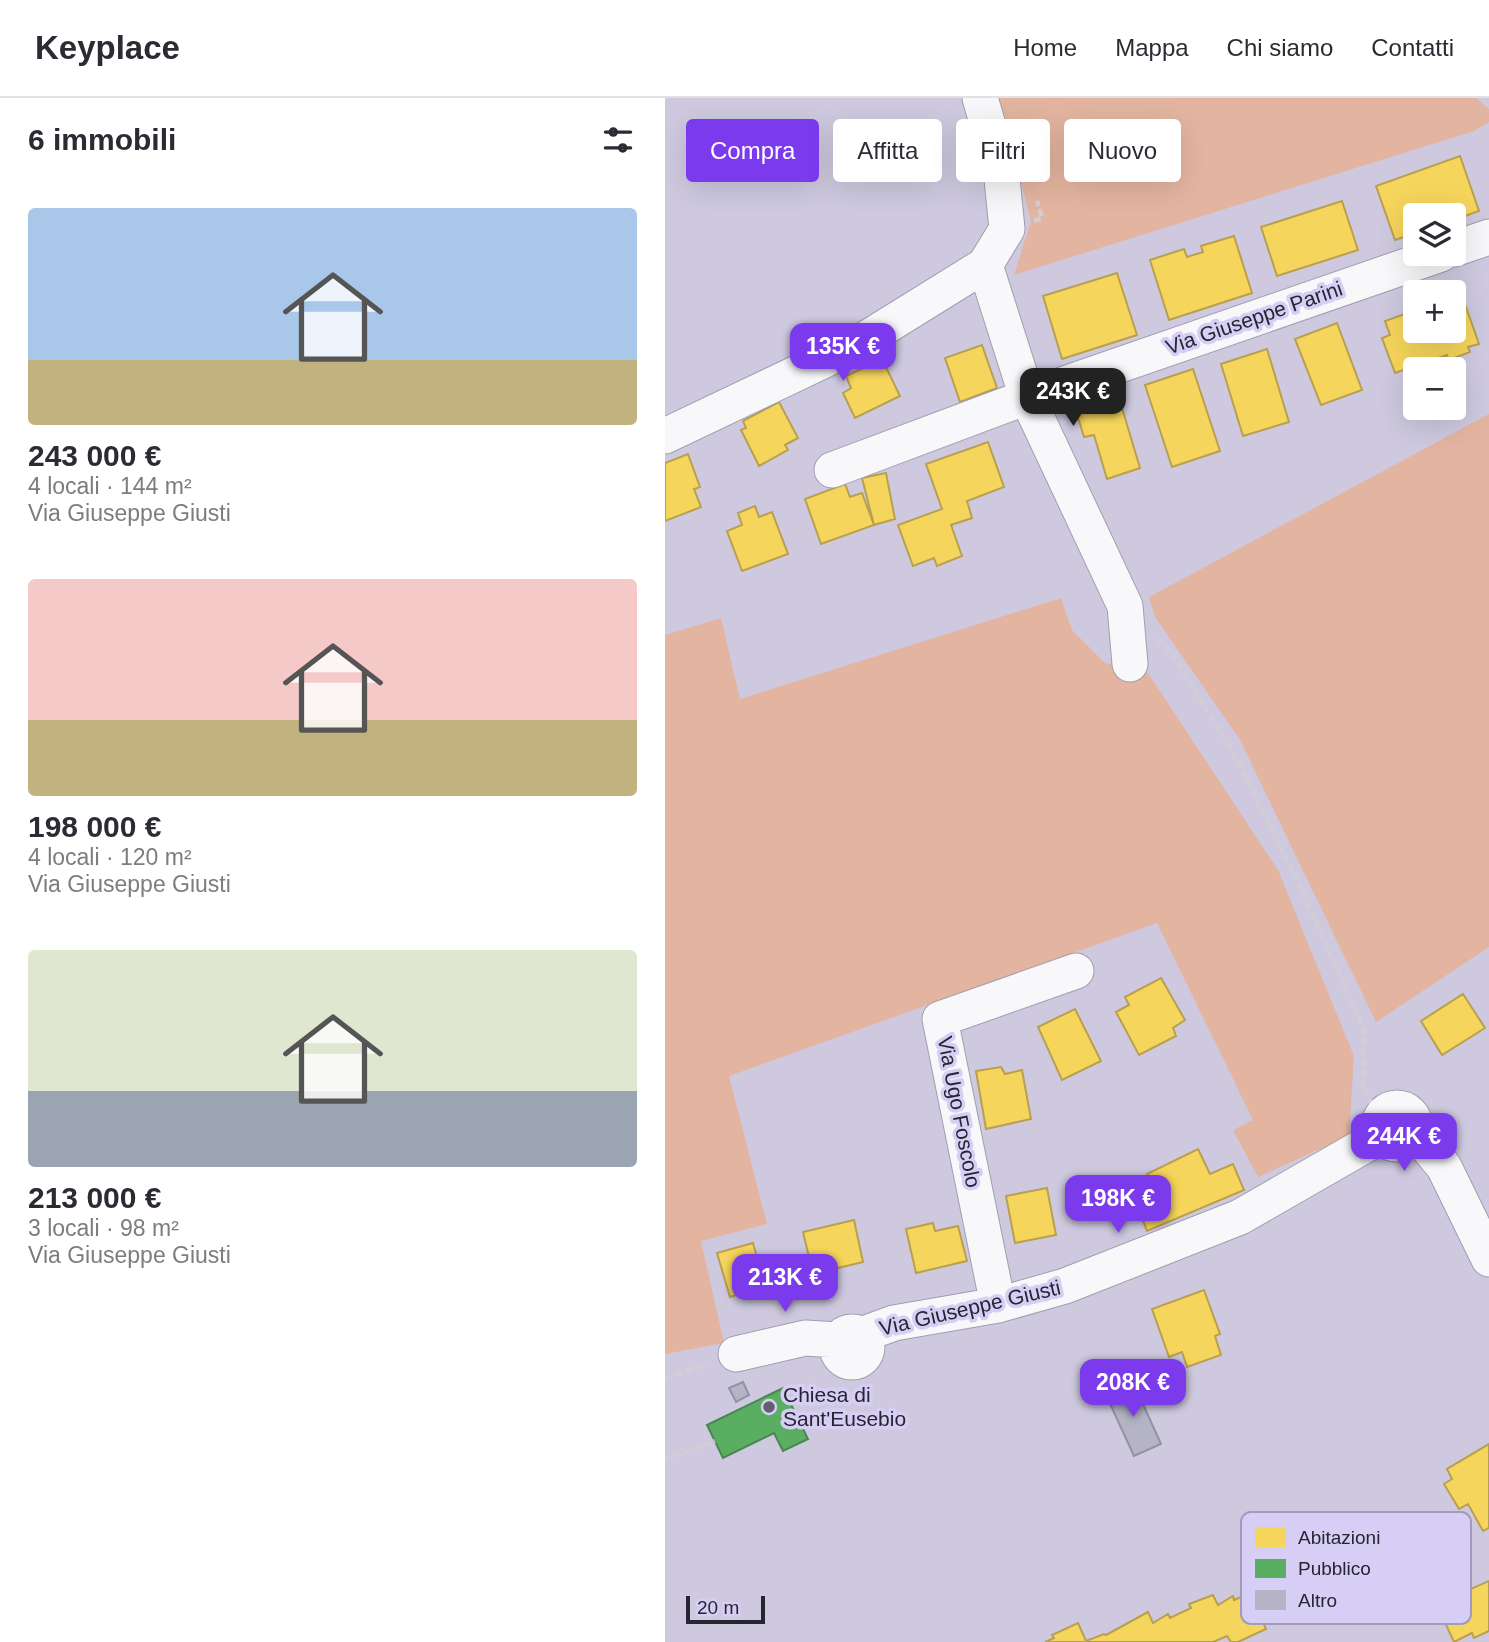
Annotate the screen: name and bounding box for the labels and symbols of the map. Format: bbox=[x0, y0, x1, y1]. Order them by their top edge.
street label: Via Giuseppe Parini bbox=[1163, 277, 1345, 359]
pin: 135K € bbox=[786, 324, 900, 383]
pin: 243K € bbox=[1016, 368, 1130, 428]
street label: Via Ugo Foscolo bbox=[934, 1034, 985, 1190]
pin: 244K € bbox=[1347, 1114, 1461, 1173]
pin: 198K € bbox=[1061, 1176, 1175, 1235]
pin: 213K € bbox=[728, 1254, 842, 1314]
street label: Via Giuseppe Giusti bbox=[877, 1275, 1063, 1340]
pin: 208K € bbox=[1076, 1360, 1190, 1419]
place label: Chiesa di Sant'Eusebio bbox=[783, 1383, 906, 1430]
marker: Chiesa di Sant'Eusebio bbox=[761, 1399, 777, 1415]
legend bbox=[1241, 1512, 1471, 1624]
text: Abitazioni bbox=[1298, 1527, 1380, 1548]
text: Pubblico bbox=[1298, 1558, 1371, 1579]
text: Altro bbox=[1298, 1590, 1337, 1611]
scale bar bbox=[686, 1593, 765, 1625]

